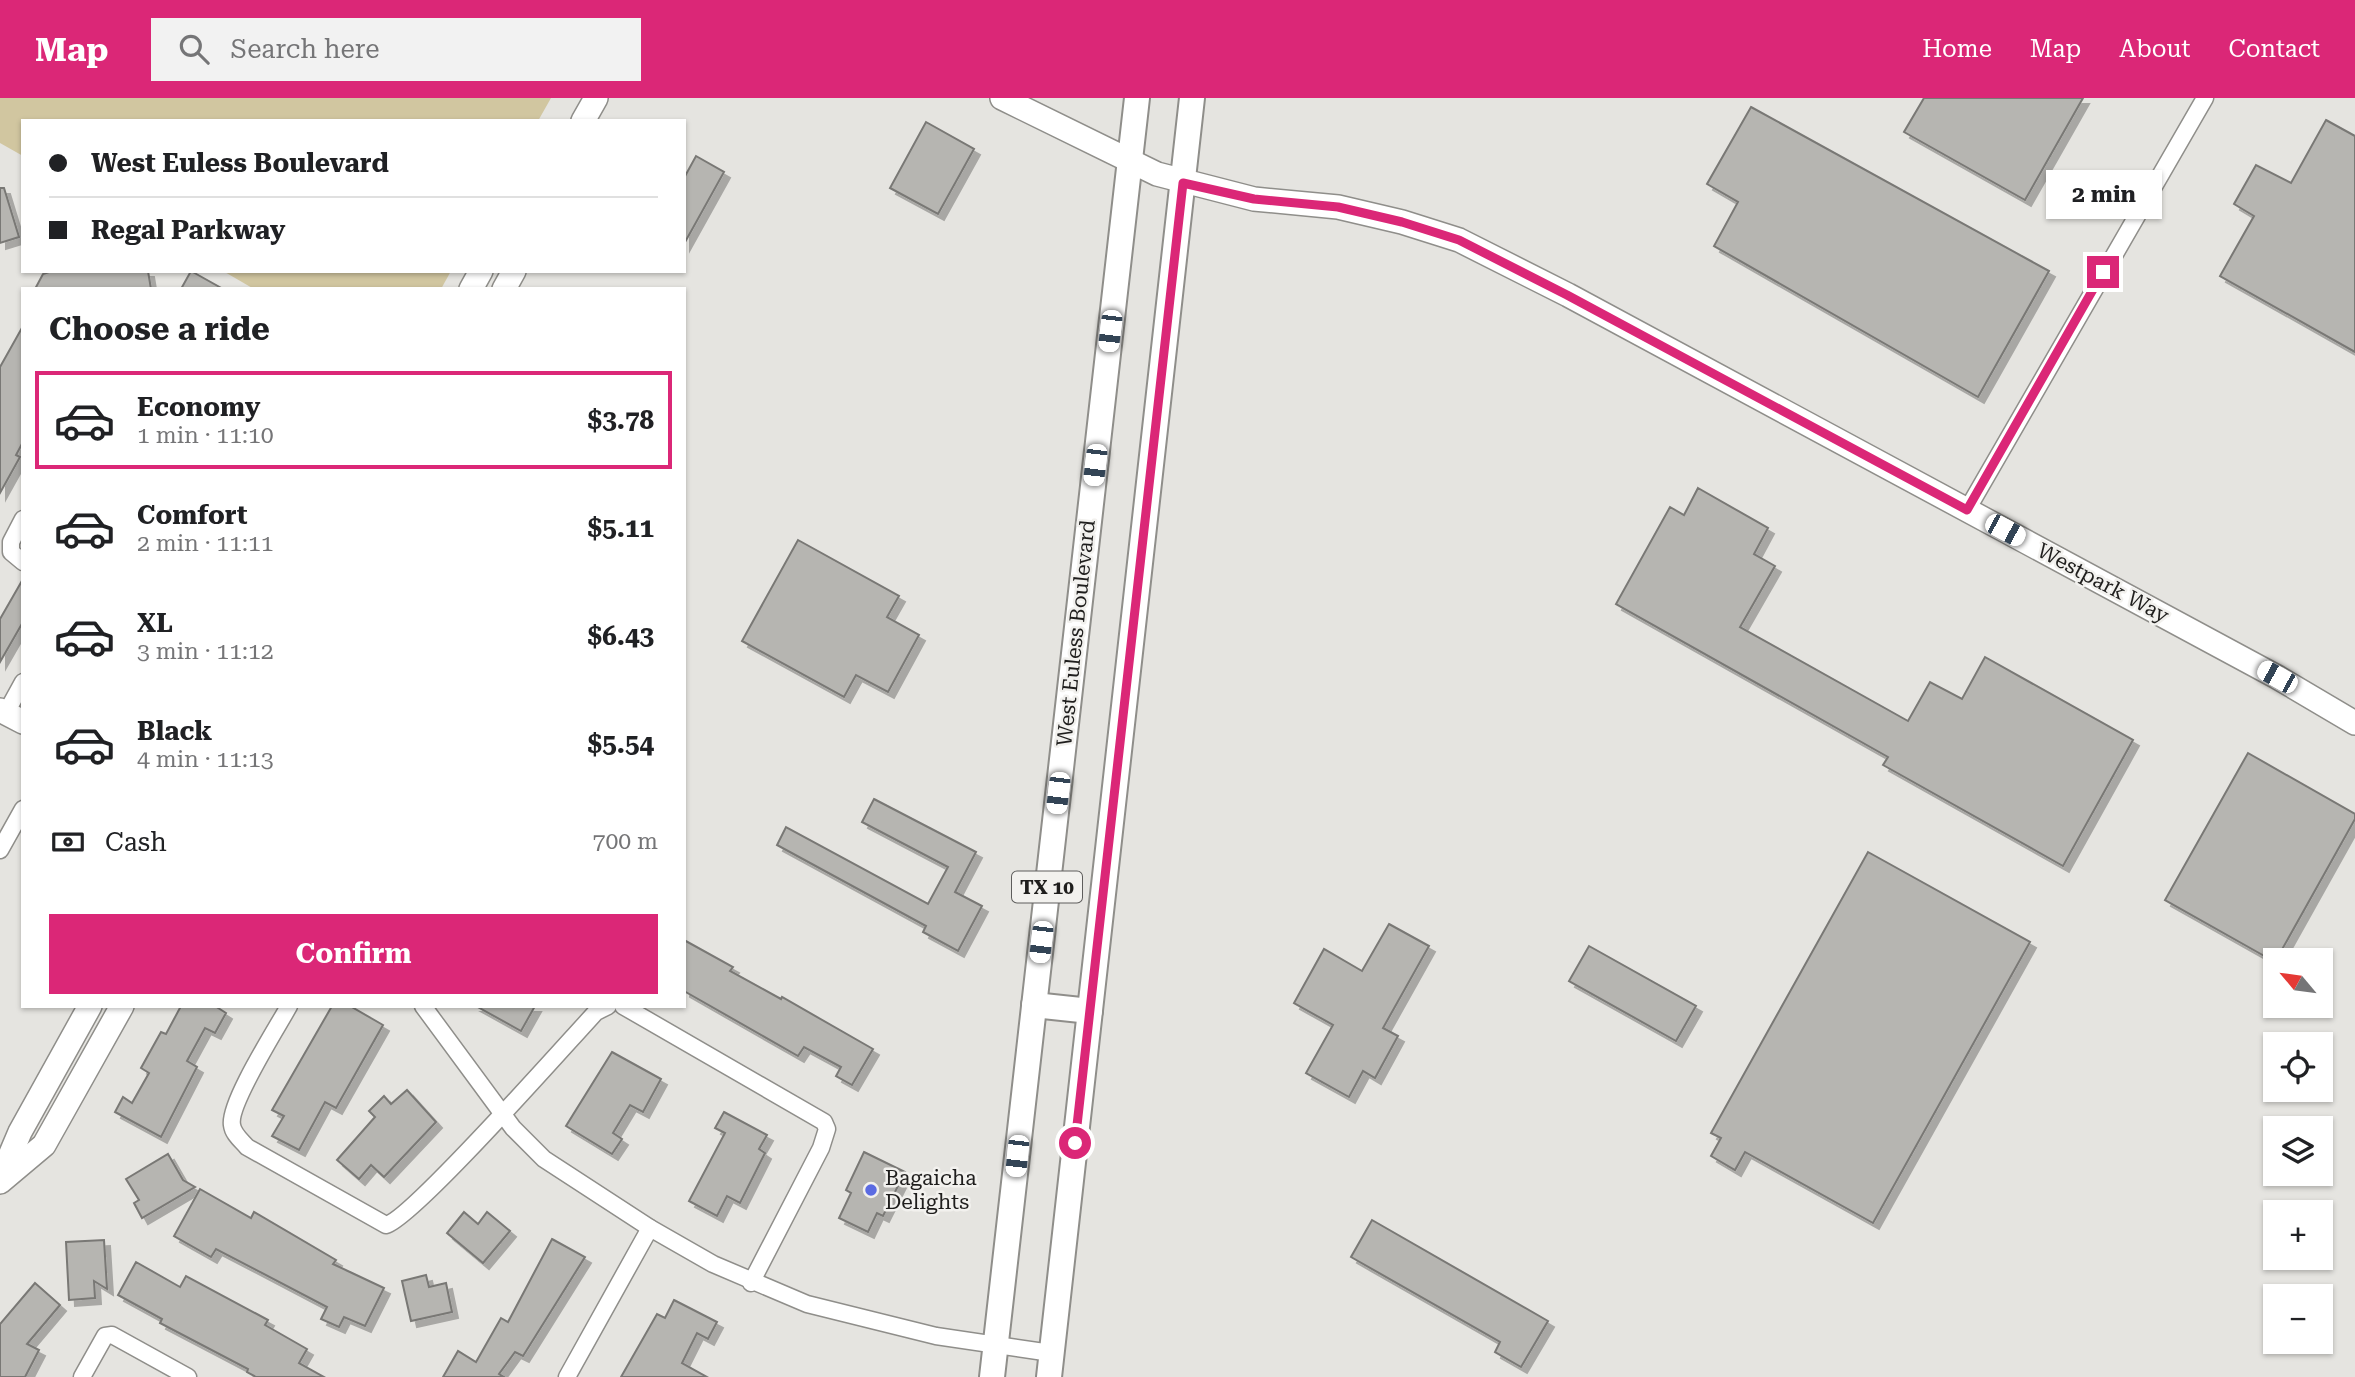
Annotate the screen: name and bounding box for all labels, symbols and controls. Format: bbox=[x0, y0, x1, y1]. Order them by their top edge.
search box bbox=[151, 18, 641, 81]
text: Map bbox=[35, 30, 109, 69]
icon: search bbox=[175, 30, 213, 68]
text: Search here bbox=[231, 34, 380, 64]
text: Home bbox=[1922, 35, 1992, 63]
text: Map bbox=[2030, 35, 2081, 63]
text: About bbox=[2119, 35, 2190, 63]
text: Contact bbox=[2228, 35, 2320, 63]
text: West Euless Boulevard bbox=[91, 148, 389, 178]
callout: 2 min bbox=[2045, 170, 2161, 220]
text: 2 min bbox=[2072, 181, 2136, 208]
text: Regal Parkway bbox=[91, 215, 285, 245]
route end bbox=[2087, 256, 2119, 288]
car bbox=[1098, 309, 1123, 353]
text: Choose a ride bbox=[49, 310, 270, 348]
icon: car bbox=[53, 389, 116, 452]
text: Economy bbox=[137, 392, 260, 422]
text: $3.78 bbox=[588, 405, 654, 435]
text: 1 min · 11:10 bbox=[137, 422, 274, 449]
car bbox=[1083, 443, 1108, 487]
icon: car bbox=[53, 497, 116, 560]
text: Comfort bbox=[137, 500, 247, 530]
car bbox=[1982, 511, 2029, 549]
text: $5.11 bbox=[588, 513, 654, 543]
street label: West Euless Boulevard bbox=[1052, 518, 1100, 747]
text: 2 min · 11:11 bbox=[137, 530, 274, 557]
street label: Westpark Way bbox=[2033, 538, 2173, 628]
icon: car bbox=[53, 605, 116, 668]
text: XL bbox=[137, 608, 173, 638]
text: $6.43 bbox=[588, 621, 654, 651]
text: 3 min · 11:12 bbox=[137, 638, 274, 665]
car bbox=[2254, 658, 2301, 696]
icon: car bbox=[53, 713, 116, 776]
text: Black bbox=[137, 716, 212, 746]
text: $5.54 bbox=[588, 729, 654, 759]
text: 4 min · 11:13 bbox=[137, 746, 274, 773]
car bbox=[1046, 771, 1071, 815]
icon: cash bbox=[49, 823, 87, 861]
text: Cash bbox=[105, 827, 167, 857]
text: 700 m bbox=[593, 828, 658, 855]
road number: TX 10 bbox=[1012, 872, 1082, 902]
button: Confirm bbox=[49, 914, 658, 994]
car bbox=[1029, 920, 1054, 964]
north arrow bbox=[2263, 948, 2333, 1018]
map controls bbox=[2263, 948, 2333, 1354]
button: locate bbox=[2263, 1032, 2333, 1102]
button: layers bbox=[2263, 1116, 2333, 1186]
route start bbox=[1059, 1127, 1091, 1159]
car bbox=[1005, 1134, 1030, 1178]
place label: Bagaicha Delights bbox=[885, 1166, 977, 1214]
marker: Bagaicha Delights bbox=[863, 1182, 879, 1198]
button: + bbox=[2263, 1200, 2333, 1270]
button: − bbox=[2263, 1284, 2333, 1354]

